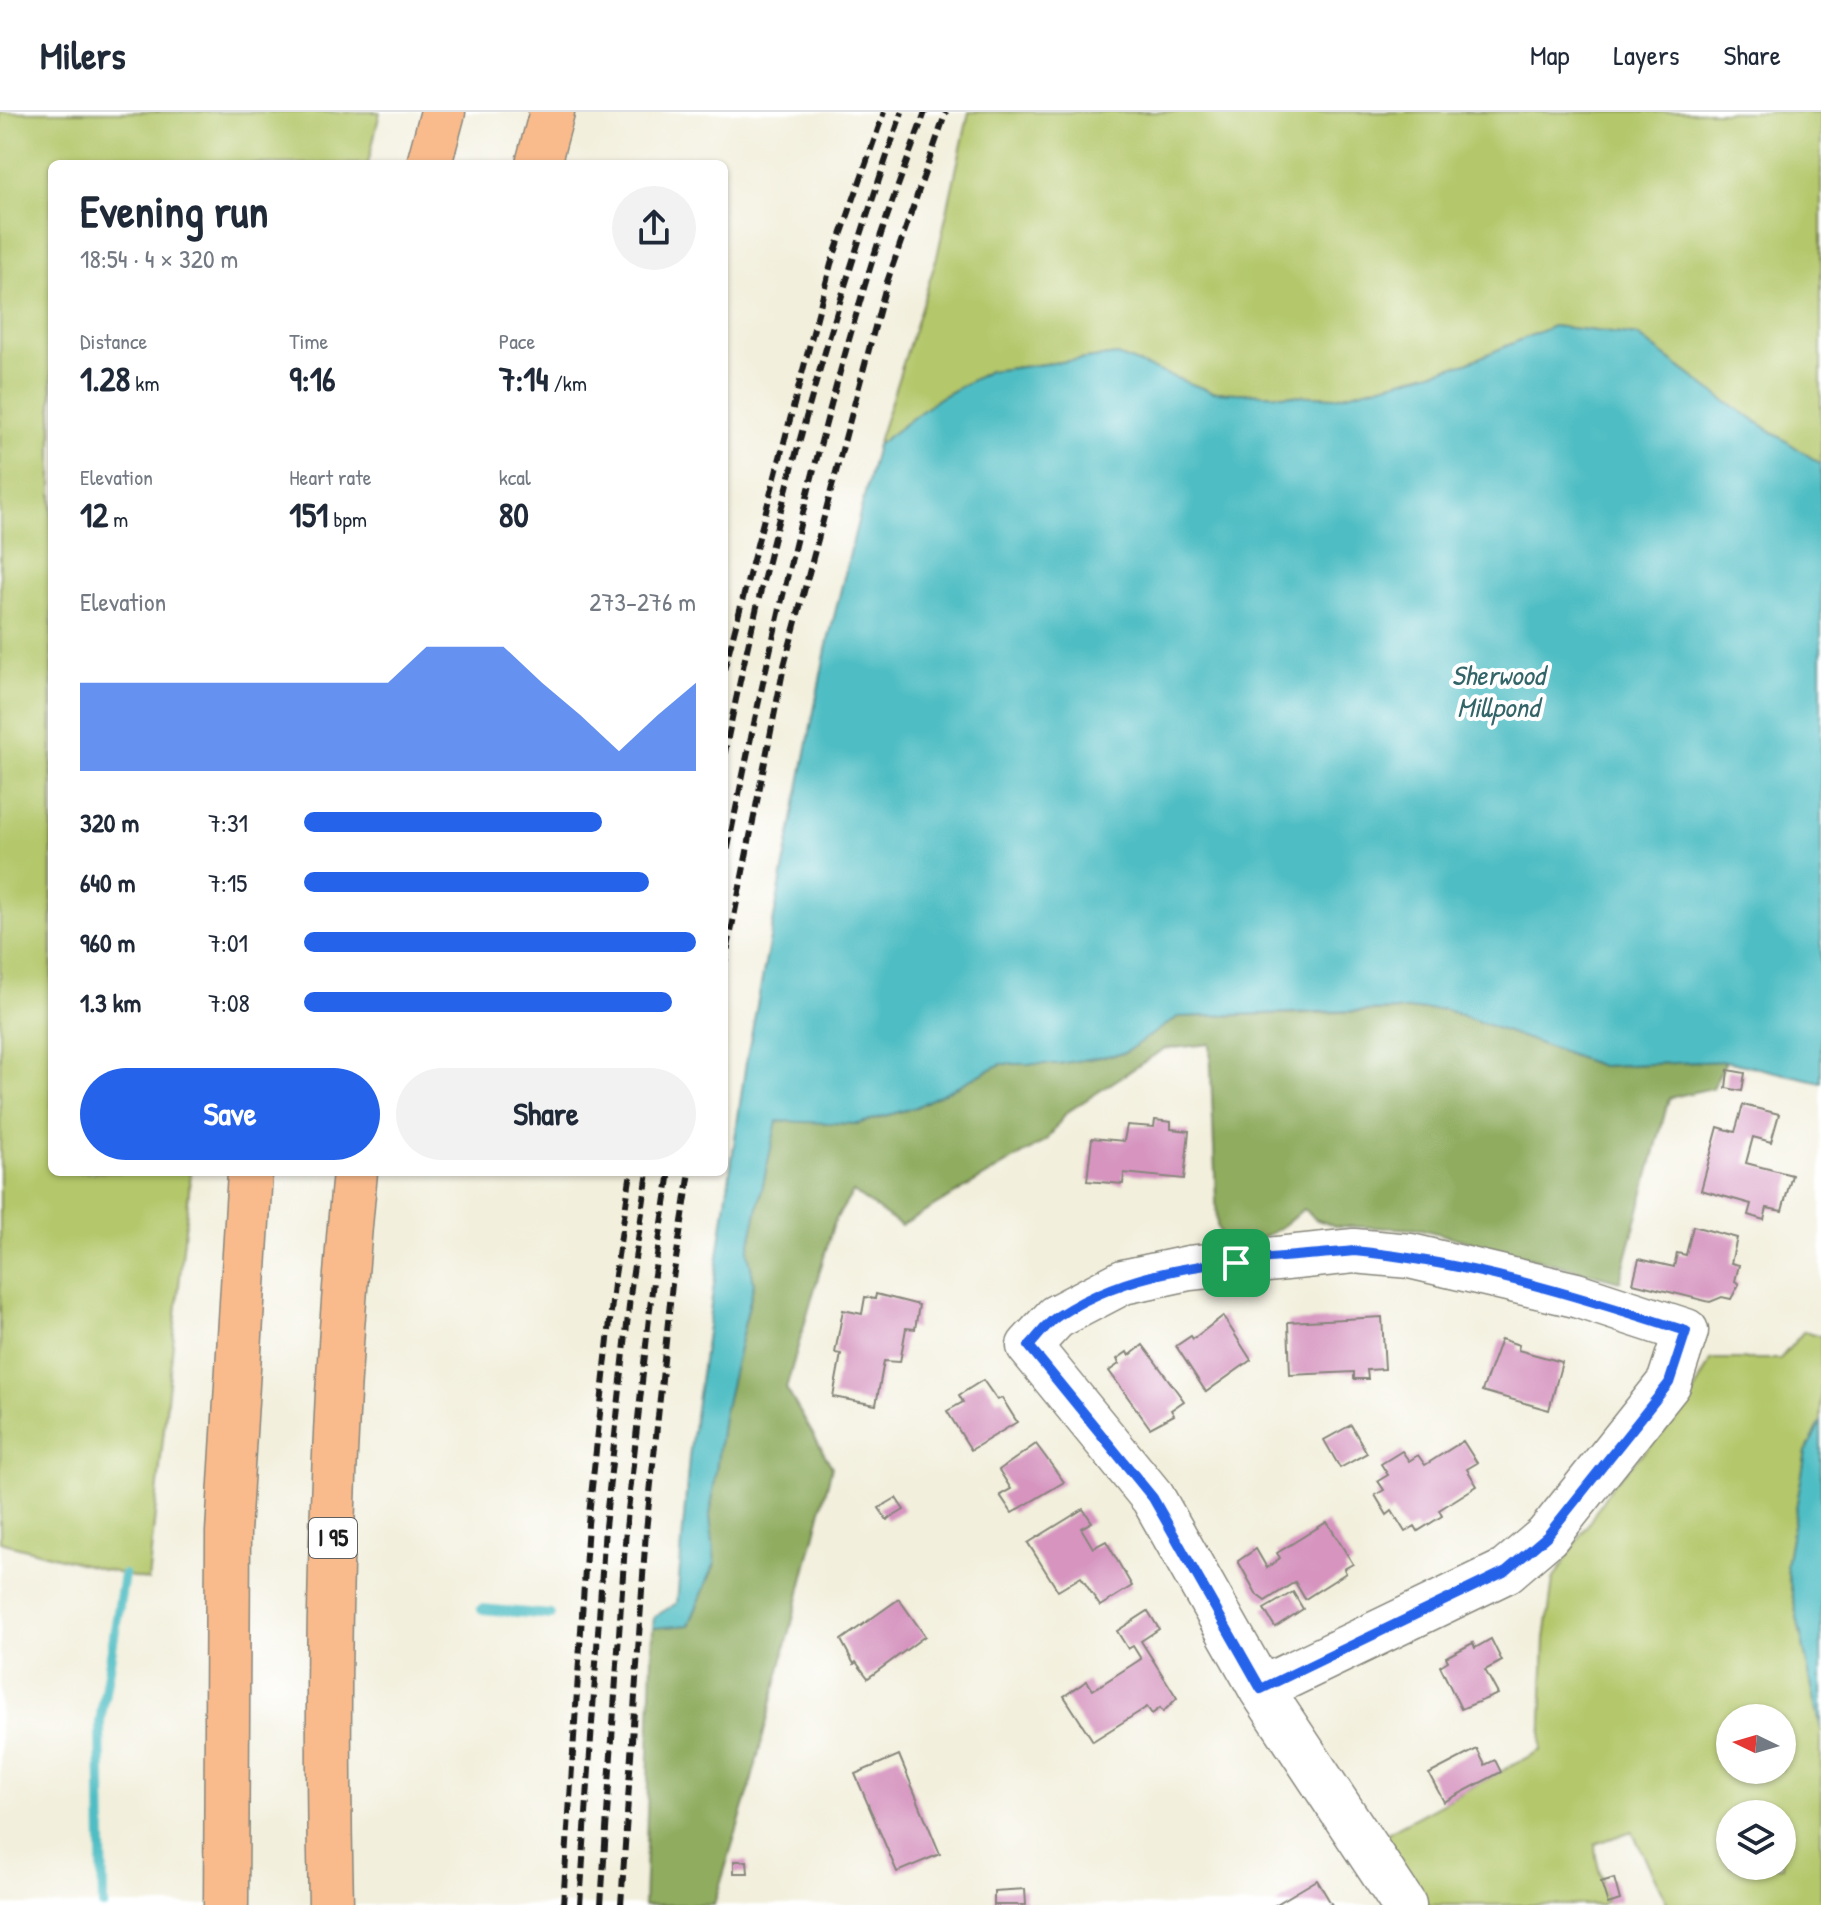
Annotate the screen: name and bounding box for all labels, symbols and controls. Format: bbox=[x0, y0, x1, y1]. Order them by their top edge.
text: Milers bbox=[40, 29, 126, 81]
text: Map bbox=[1530, 36, 1570, 74]
text: Layers bbox=[1614, 36, 1679, 74]
text: Share bbox=[1723, 36, 1781, 74]
text: Evening run bbox=[80, 181, 268, 241]
button: share bbox=[612, 186, 696, 270]
text: 18:54 · 4 × 320 m bbox=[80, 241, 238, 276]
text: Distance bbox=[80, 326, 147, 356]
text: Time bbox=[289, 326, 328, 356]
text: Pace bbox=[499, 326, 535, 356]
text: 1.28 bbox=[80, 356, 130, 402]
text: 9:16 bbox=[289, 356, 336, 402]
text: 7:14 bbox=[499, 356, 548, 402]
text: km bbox=[130, 368, 159, 398]
text: /km bbox=[548, 368, 587, 398]
text: Elevation bbox=[80, 462, 153, 492]
text: Heart rate bbox=[289, 462, 372, 492]
text: kcal bbox=[499, 462, 531, 492]
text: 12 bbox=[80, 492, 108, 538]
text: 151 bbox=[289, 492, 328, 538]
text: 80 bbox=[499, 492, 529, 538]
text: m bbox=[108, 504, 128, 534]
text: bpm bbox=[328, 504, 367, 534]
text: Elevation bbox=[80, 584, 166, 619]
text: 273–276 m bbox=[589, 584, 696, 619]
water label: Sherwood Millpond bbox=[1452, 656, 1549, 726]
text: 320 m bbox=[80, 805, 139, 840]
text: 7:31 bbox=[208, 805, 248, 840]
text: 640 m bbox=[80, 865, 135, 900]
text: 7:15 bbox=[208, 865, 247, 900]
text: 960 m bbox=[80, 925, 135, 960]
text: 7:01 bbox=[208, 925, 248, 960]
text: 1.3 km bbox=[80, 985, 141, 1020]
text: 7:08 bbox=[208, 985, 250, 1020]
button: Save bbox=[80, 1068, 380, 1160]
button: Share bbox=[396, 1068, 696, 1160]
pin bbox=[1202, 1229, 1270, 1297]
icon: arrive bbox=[1214, 1241, 1258, 1285]
road number: I 95 bbox=[309, 1518, 357, 1558]
north arrow bbox=[1716, 1704, 1796, 1784]
map controls bbox=[1716, 1704, 1796, 1880]
button: layers bbox=[1716, 1800, 1796, 1880]

